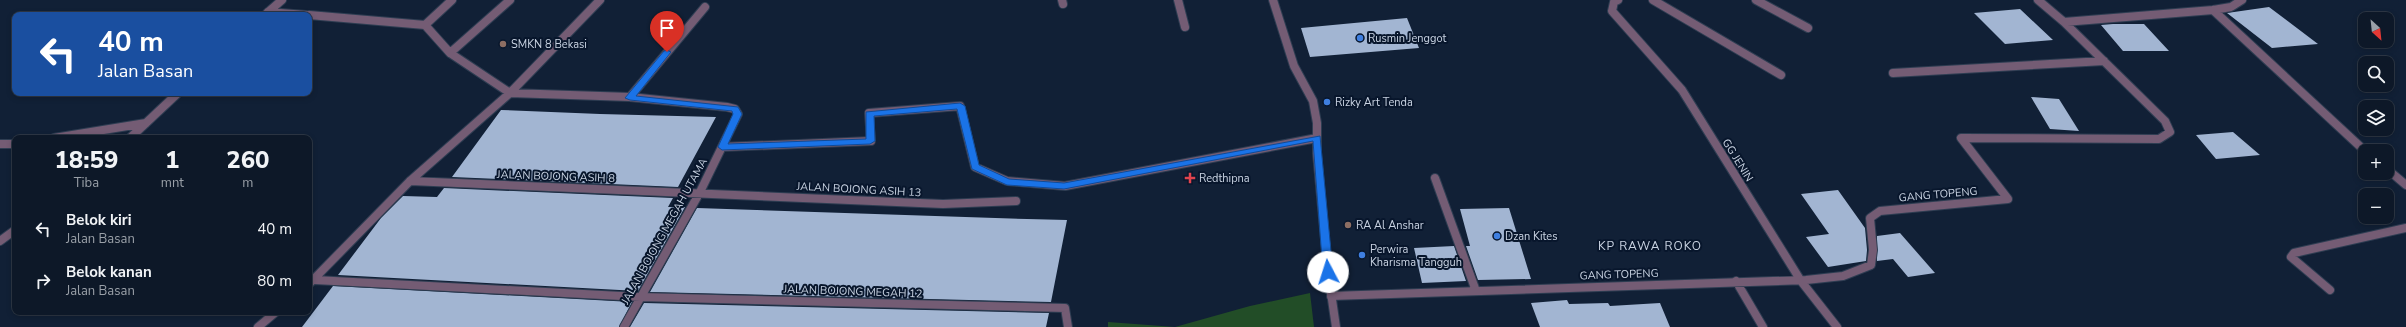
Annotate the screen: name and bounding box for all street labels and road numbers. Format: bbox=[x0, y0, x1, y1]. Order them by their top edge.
street label: GG JENIN bbox=[1719, 136, 1757, 185]
street label: JALAN BOJONG MEGAH UTAMA bbox=[617, 155, 711, 308]
street label: JALAN BOJONG ASIH 8 bbox=[496, 167, 616, 186]
street label: JALAN BOJONG ASIH 13 bbox=[795, 179, 922, 200]
street label: GANG TOPENG bbox=[1898, 184, 1978, 205]
street label: GANG TOPENG bbox=[1579, 266, 1659, 283]
street label: JALAN BOJONG MEGAH 12 bbox=[782, 282, 923, 301]

